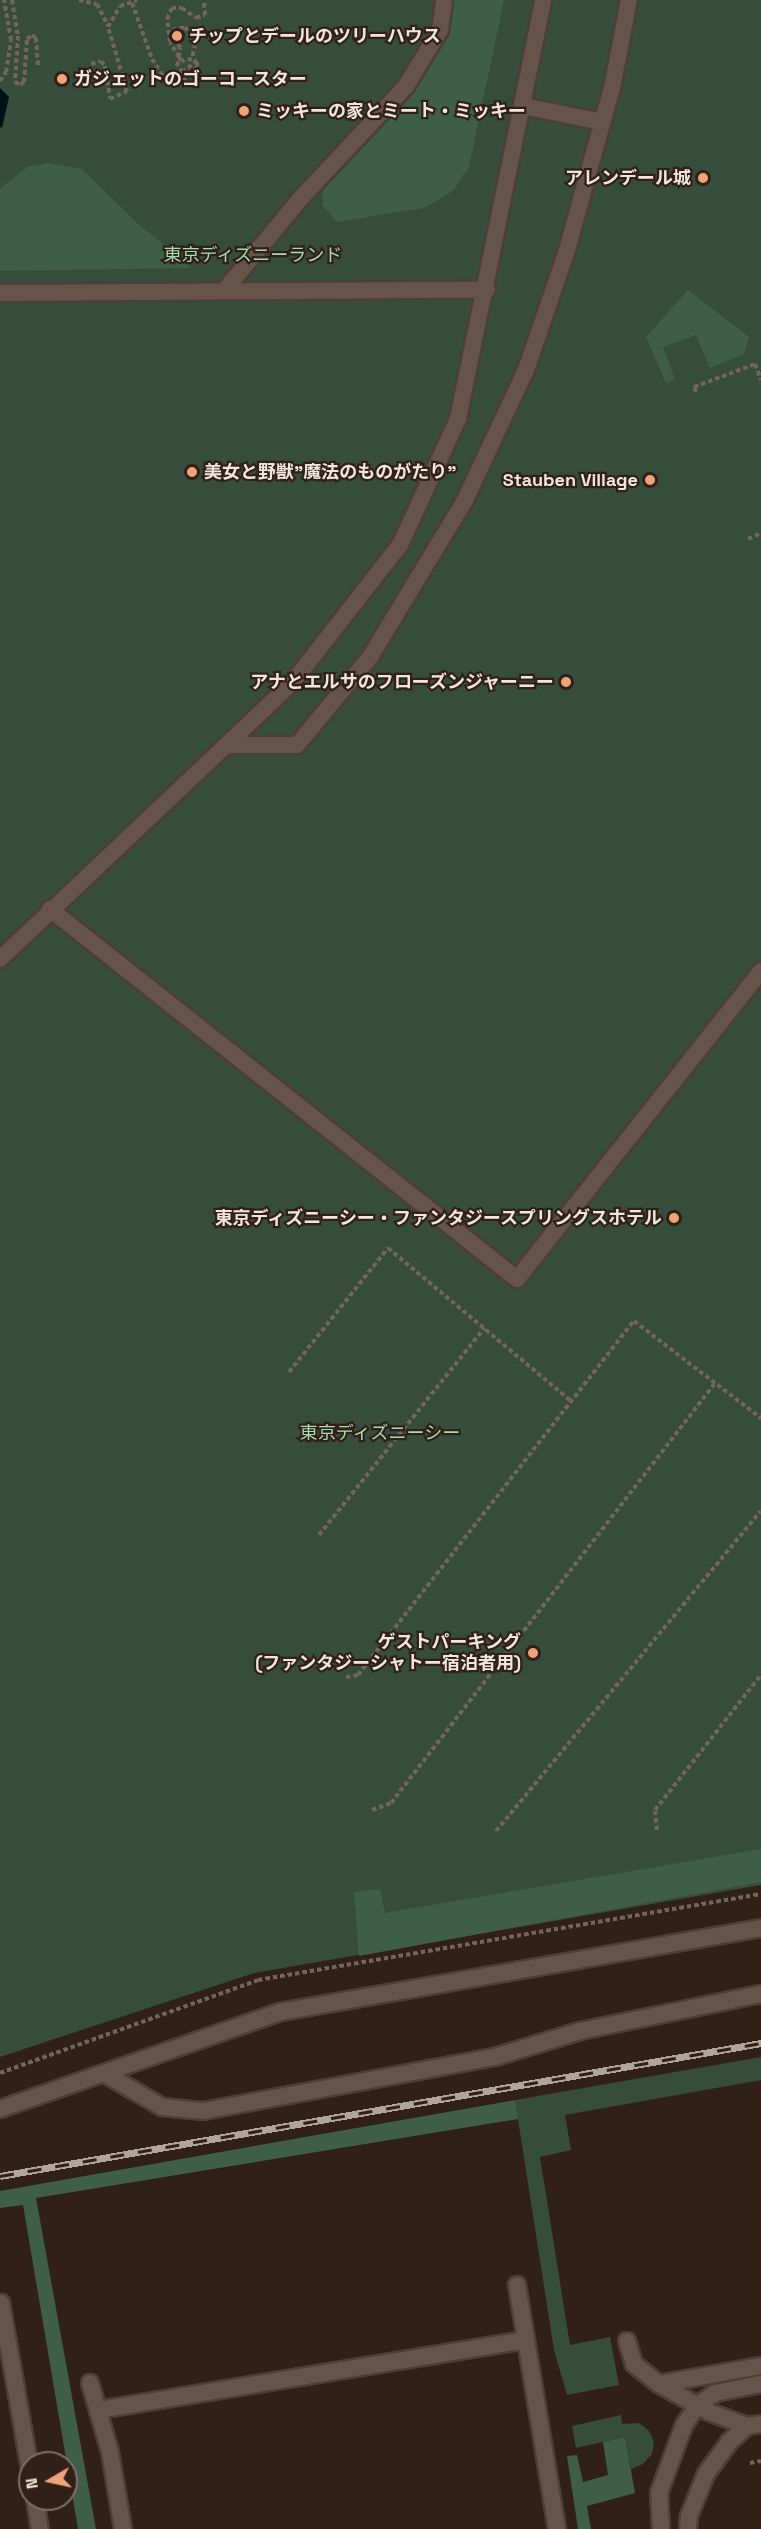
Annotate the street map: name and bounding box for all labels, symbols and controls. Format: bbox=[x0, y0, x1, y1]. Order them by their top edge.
place label: チップとデールのツリーハウス bbox=[189, 25, 441, 47]
marker: チップとデールのツリーハウス bbox=[170, 29, 184, 43]
place label: ガジェットのゴーコースター bbox=[74, 68, 308, 90]
marker: ガジェットのゴーコースター bbox=[55, 72, 69, 86]
place label: ミッキーの家とミート・ミッキー bbox=[256, 100, 526, 122]
marker: ミッキーの家とミート・ミッキー bbox=[237, 104, 251, 118]
place label: アレンデール城 bbox=[565, 167, 691, 189]
marker: アレンデール城 bbox=[696, 171, 710, 185]
park label: 東京ディズニーランド bbox=[163, 244, 343, 266]
place label: 美女と野獣”魔法のものがたり” bbox=[204, 461, 457, 483]
marker: 美女と野獣”魔法のものがたり” bbox=[185, 465, 199, 479]
place label: Stauben Village bbox=[503, 469, 638, 491]
marker: Stauben Village bbox=[643, 473, 657, 487]
place label: アナとエルサのフローズンジャーニー bbox=[248, 671, 554, 693]
marker: アナとエルサのフローズンジャーニー bbox=[559, 675, 573, 689]
place label: 東京ディズニーシー・ファンタジースプリングスホテル bbox=[212, 1207, 662, 1229]
marker: 東京ディズニーシー・ファンタジースプリングスホテル bbox=[667, 1211, 681, 1225]
park label: 東京ディズニーシー bbox=[299, 1422, 461, 1444]
place label: ゲストパーキング (ファンタジーシャトー宿泊者用) bbox=[255, 1632, 521, 1674]
marker: ゲストパーキング (ファンタジーシャトー宿泊者用) bbox=[526, 1646, 540, 1660]
north arrow bbox=[18, 2451, 78, 2511]
text: N bbox=[20, 2477, 43, 2491]

